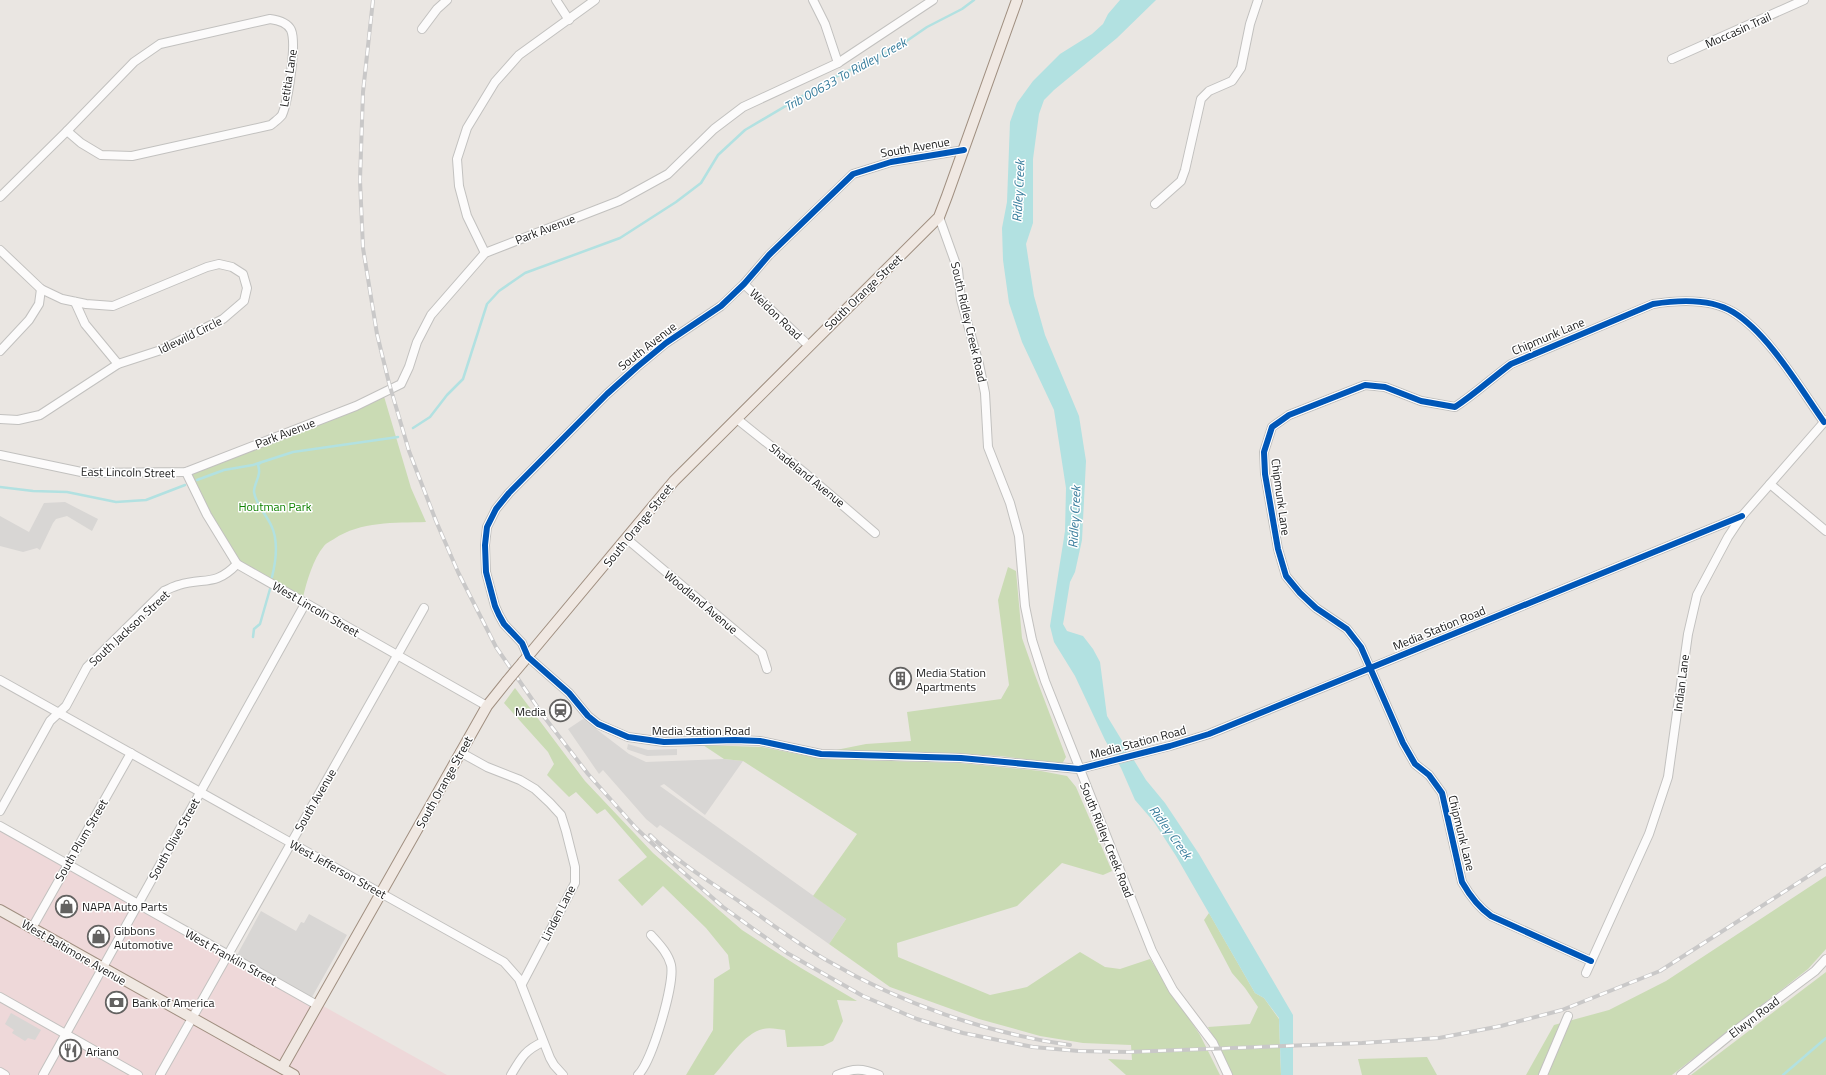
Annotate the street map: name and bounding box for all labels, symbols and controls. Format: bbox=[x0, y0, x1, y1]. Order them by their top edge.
street label: Moccasin Trail bbox=[1702, 7, 1774, 53]
water label: Trib 00633 To Ridley Creek bbox=[780, 31, 912, 116]
street label: Letitia Lane bbox=[274, 48, 302, 108]
street label: South Avenue bbox=[879, 132, 951, 162]
water label: Ridley Creek bbox=[1006, 157, 1030, 223]
street label: Park Avenue bbox=[512, 209, 578, 249]
street label: South Orange Street bbox=[819, 249, 907, 335]
street label: South Ridley Creek Road bbox=[946, 260, 992, 384]
street label: Weldon Road bbox=[745, 284, 807, 344]
street label: Idlewild Circle bbox=[155, 311, 225, 359]
street label: Chipmunk Lane bbox=[1509, 312, 1587, 360]
street label: South Avenue bbox=[614, 317, 680, 375]
street label: Park Avenue bbox=[252, 413, 318, 453]
street label: Shadeland Avenue bbox=[765, 438, 849, 512]
street label: Chipmunk Lane bbox=[1266, 457, 1296, 537]
street label: East Lincoln Street bbox=[81, 462, 176, 482]
street label: South Orange Street bbox=[598, 478, 678, 571]
water label: Ridley Creek bbox=[1062, 483, 1086, 549]
park label: Houtman Park bbox=[238, 497, 312, 516]
street label: Woodland Avenue bbox=[660, 565, 742, 639]
street label: West Lincoln Street bbox=[269, 576, 364, 642]
street label: South Jackson Street bbox=[84, 585, 174, 671]
street label: Media Station Road bbox=[1390, 601, 1488, 655]
street label: Indian Lane bbox=[1668, 653, 1694, 713]
place label: Media Station Apartments bbox=[916, 663, 986, 696]
building icon: Media Station Apartments bbox=[887, 666, 913, 692]
station icon: Media bbox=[548, 698, 574, 724]
place label: Media bbox=[515, 702, 546, 721]
street label: Media Station Road bbox=[1088, 720, 1188, 764]
street label: Media Station Road bbox=[652, 721, 750, 740]
street label: South Orange Street bbox=[411, 732, 478, 832]
street label: South Avenue bbox=[289, 765, 341, 835]
street label: South Ridley Creek Road bbox=[1075, 779, 1139, 901]
street label: Chipmunk Lane bbox=[1443, 793, 1481, 873]
street label: South Olive Street bbox=[144, 794, 205, 883]
street label: South Plum Street bbox=[50, 795, 113, 885]
water label: Ridley Creek bbox=[1145, 801, 1199, 865]
street label: West Jefferson Street bbox=[286, 834, 391, 904]
street label: Linden Lane bbox=[536, 882, 580, 944]
shop icon: NAPA Auto Parts bbox=[54, 893, 80, 919]
place label: NAPA Auto Parts bbox=[82, 897, 168, 916]
street label: West Baltimore Avenue bbox=[18, 914, 130, 990]
place label: Gibbons Automotive bbox=[114, 921, 173, 954]
shop icon: Gibbons Automotive bbox=[86, 924, 112, 950]
street label: West Franklin Street bbox=[181, 924, 281, 991]
bank icon: Bank of America bbox=[103, 989, 129, 1015]
street label: Elwyn Road bbox=[1725, 992, 1783, 1042]
place label: Bank of America bbox=[132, 993, 214, 1012]
restaurant icon: Ariano bbox=[58, 1038, 84, 1064]
place label: Ariano bbox=[86, 1042, 119, 1061]

